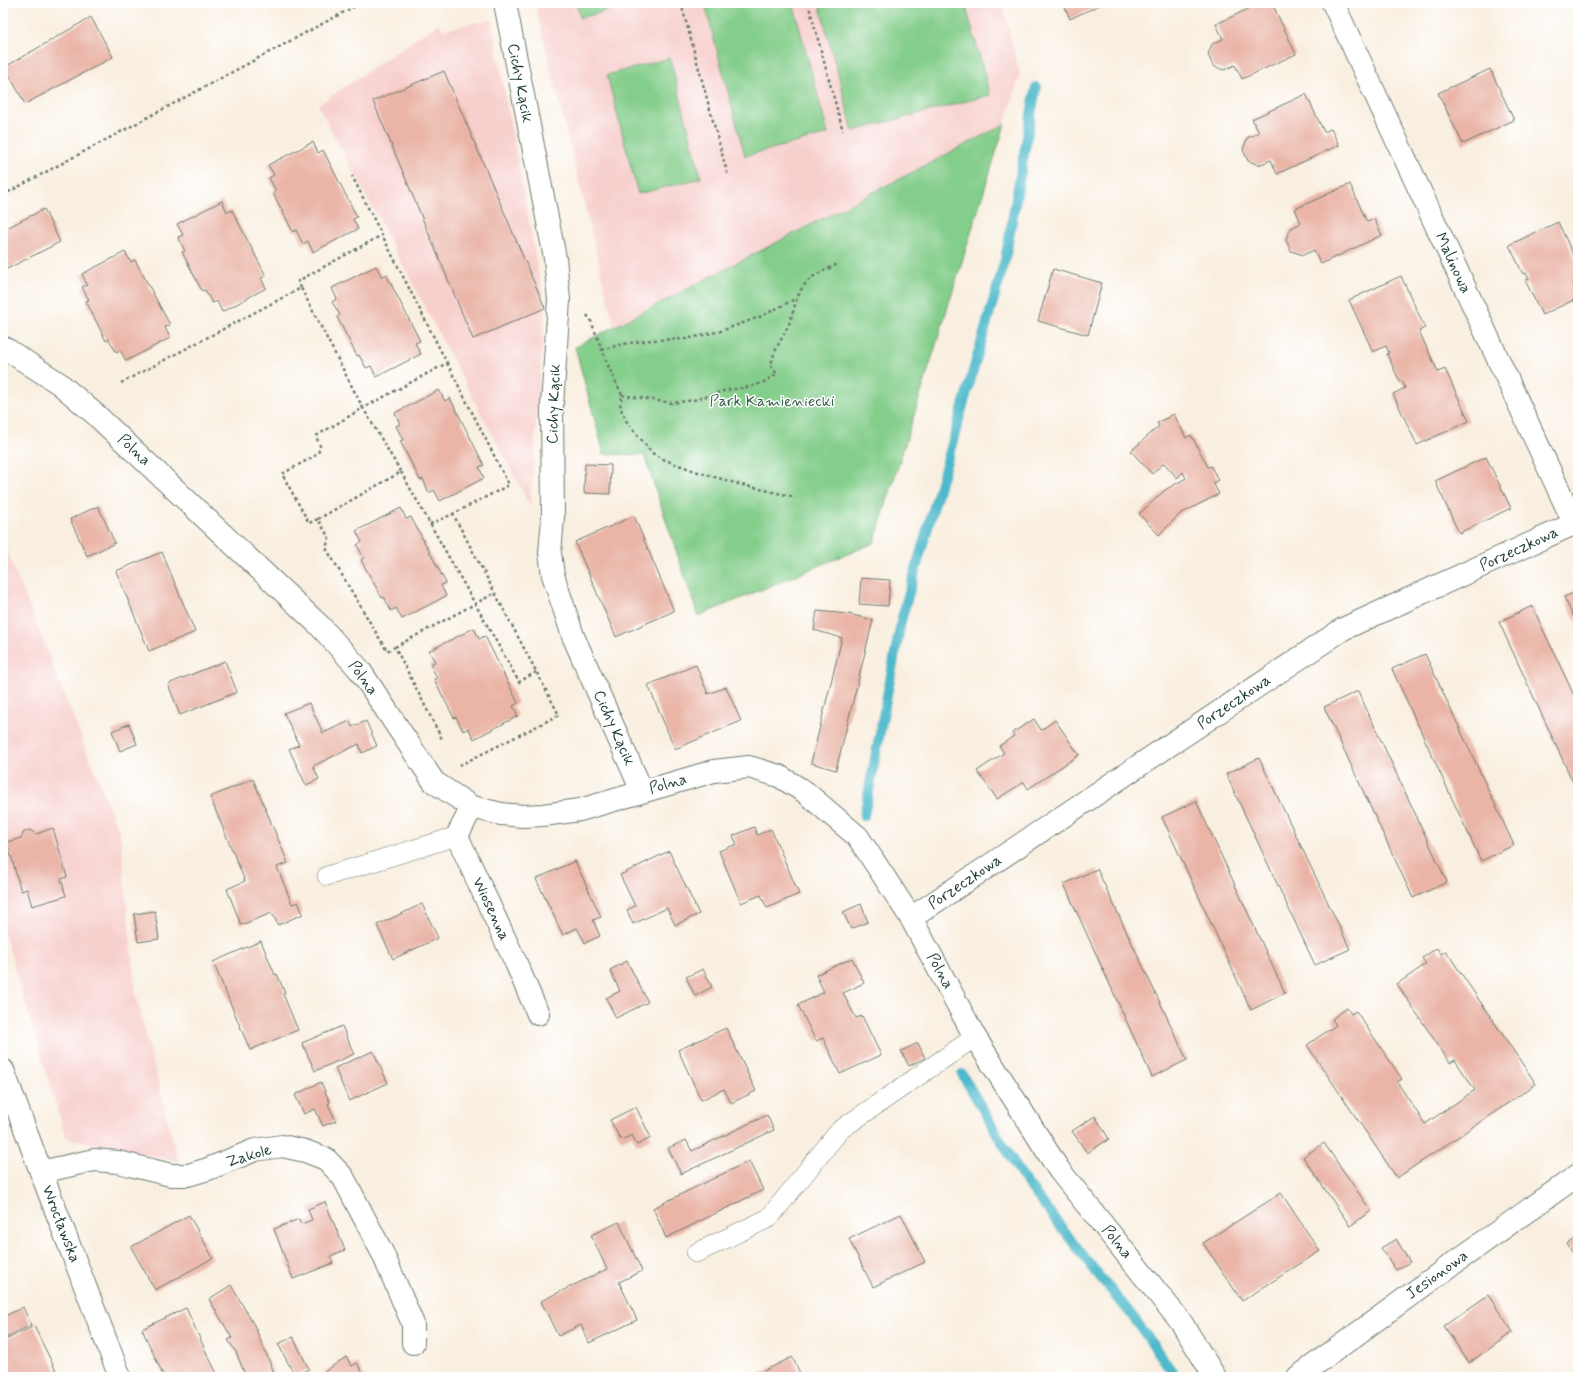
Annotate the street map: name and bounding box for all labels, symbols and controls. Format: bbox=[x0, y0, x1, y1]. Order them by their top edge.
street label: Cichy Kącik bbox=[502, 42, 538, 124]
street label: Malinowa bbox=[1430, 229, 1476, 297]
street label: Cichy Kącik bbox=[542, 363, 566, 445]
park label: Park Kamieniecki bbox=[710, 391, 835, 412]
street label: Polna bbox=[113, 429, 155, 471]
street label: Porzeczkowa bbox=[1476, 522, 1562, 576]
street label: Polna bbox=[343, 656, 383, 700]
street label: Porzeczkowa bbox=[1193, 670, 1275, 734]
street label: Cichy Kącik bbox=[588, 687, 640, 769]
street label: Polna bbox=[647, 769, 689, 799]
street label: Porzeczkowa bbox=[924, 850, 1006, 914]
street label: Wiosenna bbox=[467, 874, 515, 944]
street label: Polna bbox=[922, 949, 959, 993]
street label: Zakole bbox=[224, 1139, 275, 1173]
street label: Wrocławska bbox=[37, 1182, 85, 1266]
street label: Polna bbox=[1097, 1221, 1137, 1264]
street label: Jesionowa bbox=[1402, 1245, 1472, 1305]

